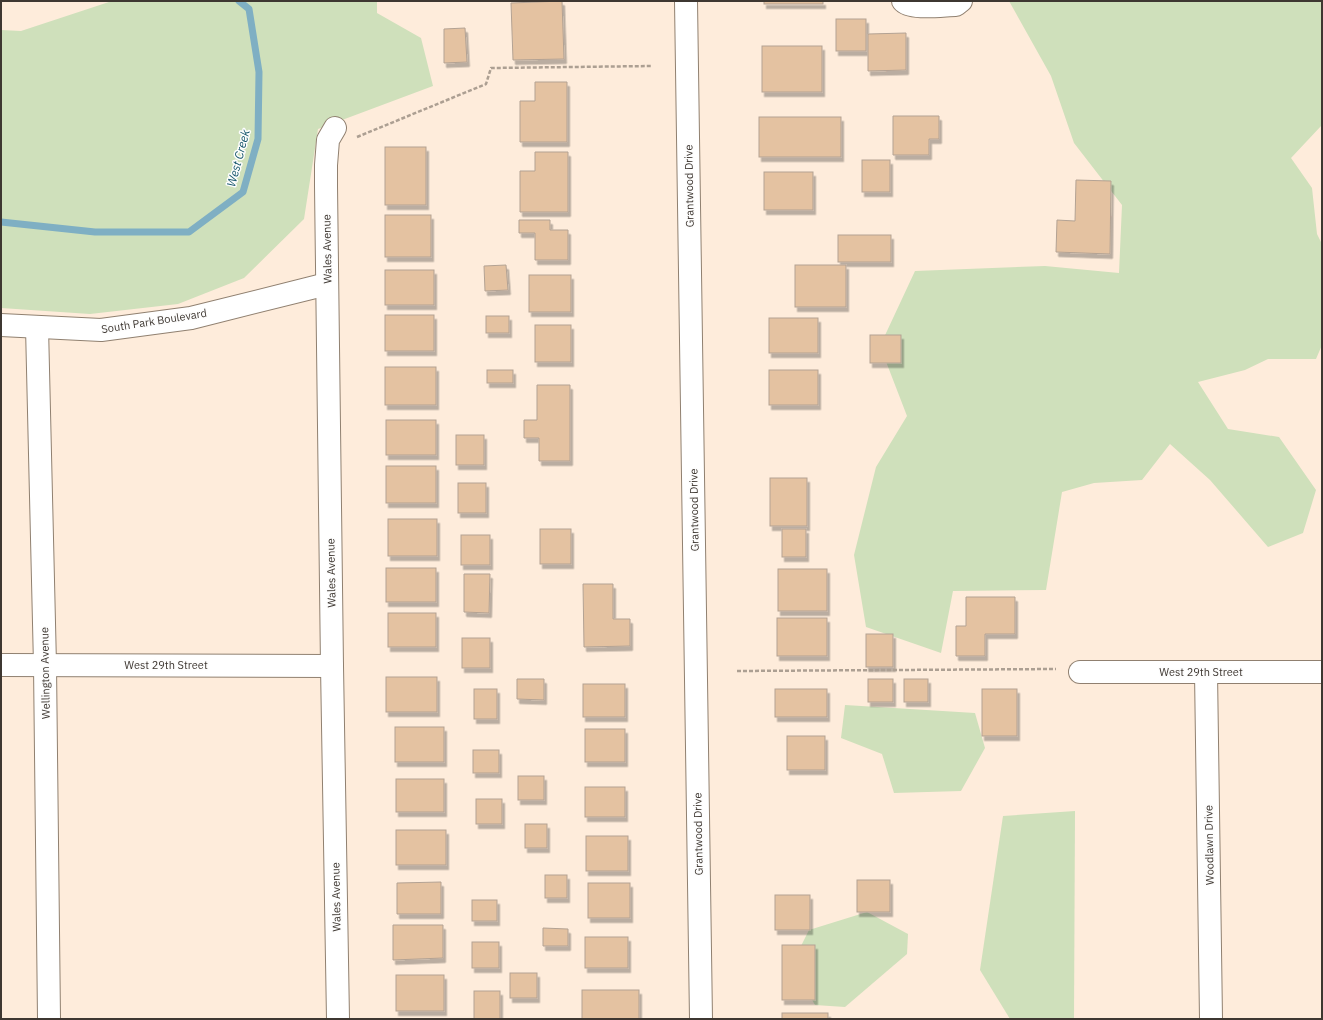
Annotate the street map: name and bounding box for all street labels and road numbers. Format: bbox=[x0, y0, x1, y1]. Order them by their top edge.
street label: Grantwood Drive bbox=[681, 144, 697, 228]
street label: Wales Avenue bbox=[319, 214, 335, 284]
street label: South Park Boulevard bbox=[100, 306, 208, 336]
street label: Grantwood Drive bbox=[686, 468, 702, 552]
street label: Wales Avenue bbox=[323, 538, 339, 608]
street label: Wellington Avenue bbox=[37, 627, 53, 719]
street label: West 29th Street bbox=[124, 658, 208, 672]
street label: West 29th Street bbox=[1159, 665, 1243, 679]
street label: Grantwood Drive bbox=[690, 792, 706, 876]
street label: Woodlawn Drive bbox=[1201, 805, 1217, 885]
street label: Wales Avenue bbox=[328, 862, 344, 932]

